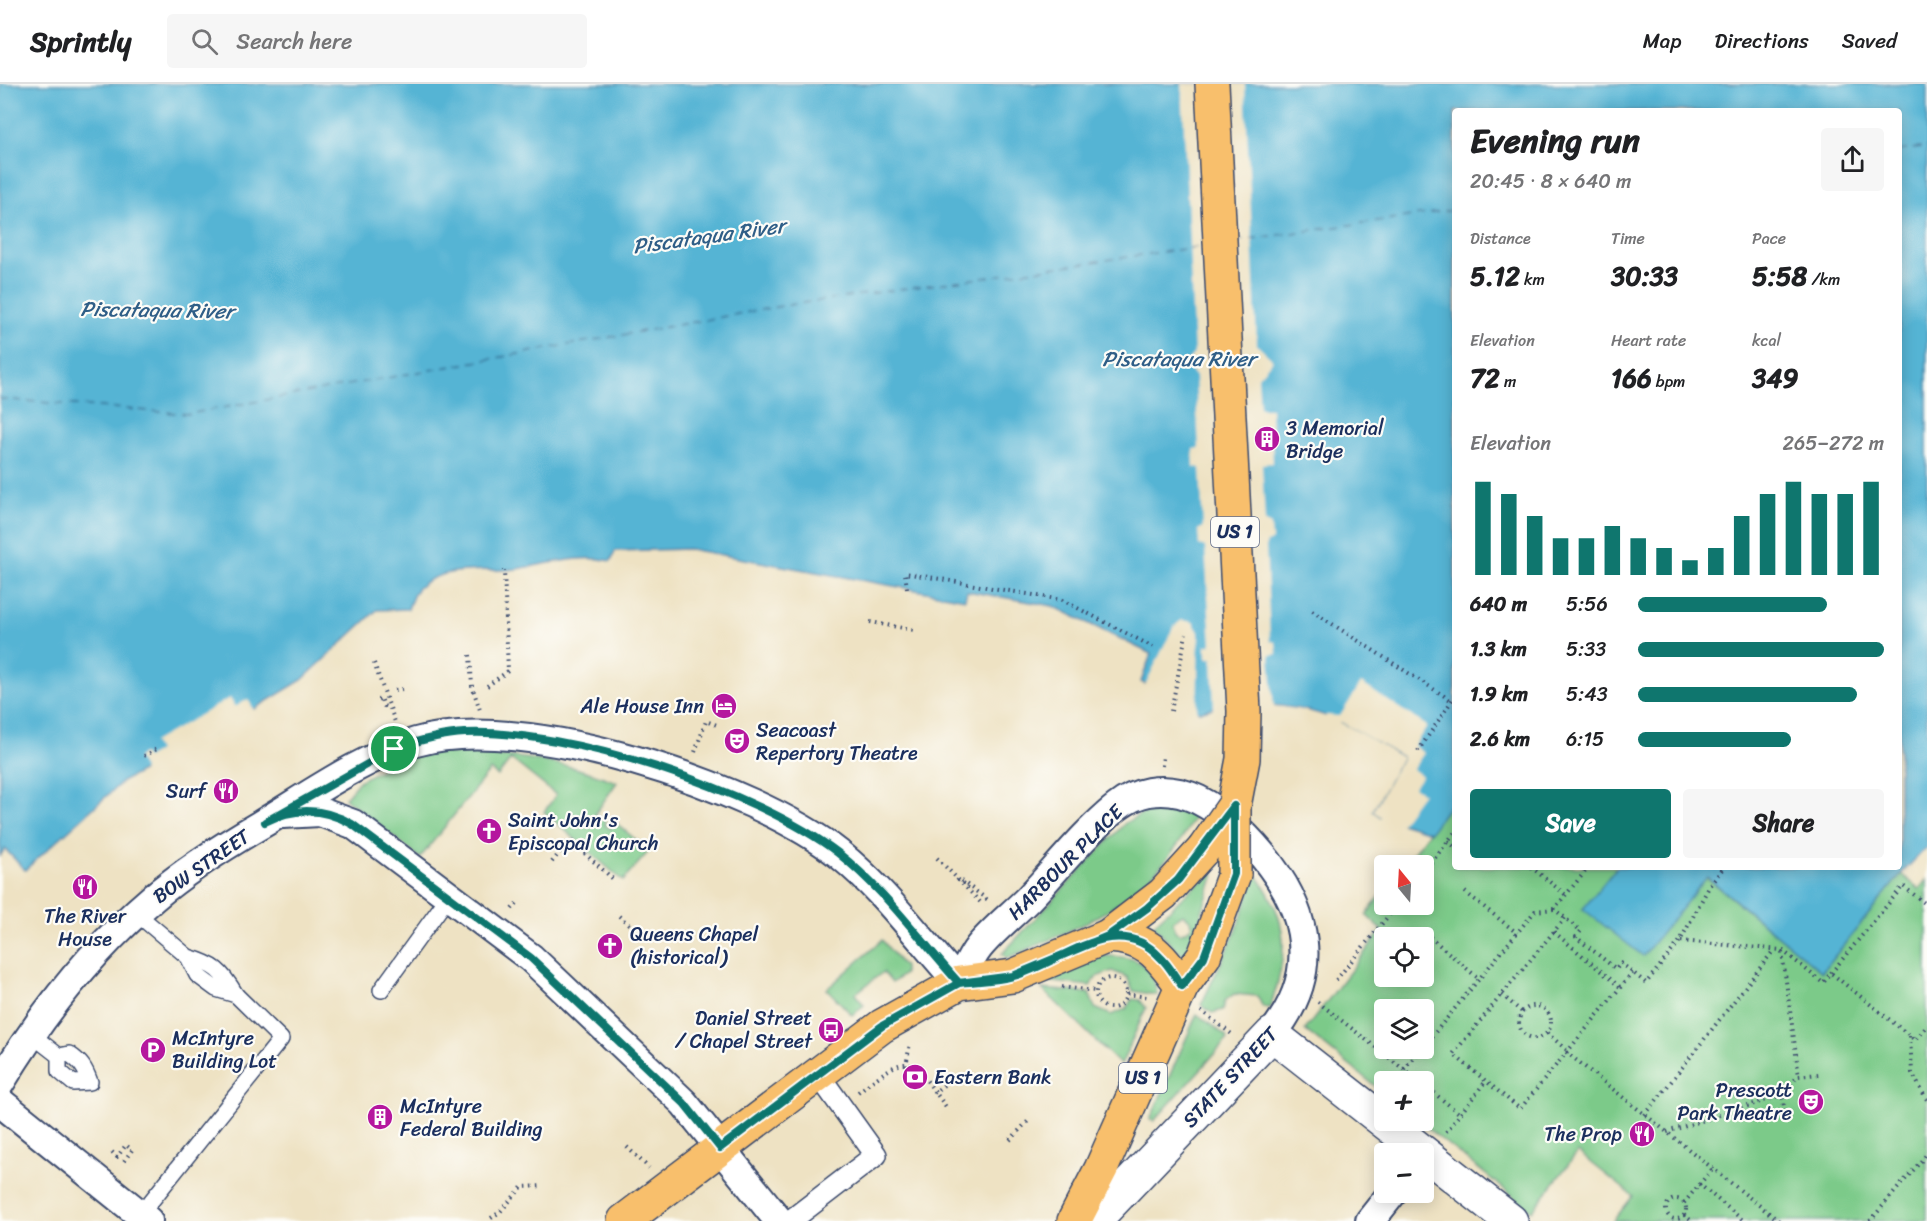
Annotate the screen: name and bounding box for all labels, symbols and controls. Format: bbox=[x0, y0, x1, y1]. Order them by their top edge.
search box bbox=[167, 14, 587, 68]
text: Sprintly bbox=[30, 17, 131, 66]
text: Search here bbox=[236, 22, 352, 61]
text: Map bbox=[1643, 22, 1681, 60]
text: Directions bbox=[1714, 22, 1809, 60]
text: Saved bbox=[1842, 22, 1897, 60]
icon: search bbox=[188, 25, 221, 58]
text: Evening run bbox=[1470, 112, 1640, 170]
button: share bbox=[1821, 128, 1884, 191]
text: 20:45 · 8 × 640 m bbox=[1470, 164, 1631, 199]
water label: Piscataqua River bbox=[630, 206, 791, 265]
text: Distance bbox=[1470, 224, 1531, 253]
text: Time bbox=[1611, 224, 1645, 253]
text: Pace bbox=[1752, 224, 1786, 253]
text: 5.12 bbox=[1470, 253, 1520, 299]
text: 30:33 bbox=[1611, 253, 1678, 299]
text: 5:58 bbox=[1752, 253, 1807, 299]
text: km bbox=[1520, 265, 1545, 294]
text: /km bbox=[1807, 265, 1840, 294]
water label: Piscataqua River bbox=[80, 290, 237, 330]
text: Elevation bbox=[1470, 326, 1535, 355]
text: Heart rate bbox=[1611, 326, 1686, 355]
text: kcal bbox=[1752, 326, 1781, 355]
water label: Piscataqua River bbox=[1102, 340, 1259, 378]
text: 72 bbox=[1470, 355, 1500, 401]
text: 166 bbox=[1611, 355, 1652, 401]
text: 349 bbox=[1752, 355, 1799, 401]
text: m bbox=[1500, 367, 1516, 396]
text: bpm bbox=[1652, 367, 1685, 396]
place label: 3 Memorial Bridge bbox=[1286, 411, 1384, 469]
building icon: 3 Memorial Bridge bbox=[1252, 424, 1282, 454]
text: Elevation bbox=[1470, 426, 1551, 461]
text: 265–272 m bbox=[1782, 426, 1884, 461]
road number: US 1 bbox=[1211, 517, 1259, 547]
text: 640 m bbox=[1470, 587, 1527, 622]
text: 5:56 bbox=[1566, 587, 1608, 622]
text: 1.3 km bbox=[1470, 632, 1527, 667]
text: 5:33 bbox=[1566, 632, 1606, 667]
text: 1.9 km bbox=[1470, 677, 1528, 712]
text: 5:43 bbox=[1566, 677, 1608, 712]
place label: Ale House Inn bbox=[579, 689, 704, 724]
hotel icon: Ale House Inn bbox=[709, 691, 739, 721]
place label: Seacoast Repertory Theatre bbox=[756, 713, 918, 771]
text: 2.6 km bbox=[1470, 722, 1530, 757]
text: 6:15 bbox=[1566, 722, 1604, 757]
pin bbox=[368, 723, 419, 774]
theatre icon: Seacoast Repertory Theatre bbox=[722, 726, 752, 756]
icon: arrive bbox=[377, 732, 410, 765]
place label: Surf bbox=[166, 774, 208, 809]
restaurant icon: Surf bbox=[211, 776, 241, 806]
button: Save bbox=[1470, 789, 1671, 858]
button: Share bbox=[1683, 789, 1884, 858]
street label: HARBOUR PLACE bbox=[999, 795, 1133, 929]
place label: Saint John's Episcopal Church bbox=[508, 803, 658, 861]
church icon: Saint John's Episcopal Church bbox=[474, 816, 504, 846]
street label: BOW STREET bbox=[145, 819, 258, 913]
north arrow bbox=[1374, 855, 1434, 915]
map controls bbox=[1374, 855, 1434, 1203]
restaurant icon: The River House bbox=[70, 872, 100, 902]
place label: The River House bbox=[44, 899, 127, 957]
place label: Queens Chapel (historical) bbox=[630, 917, 760, 975]
button: locate bbox=[1374, 927, 1434, 987]
church icon: Queens Chapel (historical) bbox=[595, 931, 625, 961]
button: layers bbox=[1374, 999, 1434, 1059]
place label: Daniel Street / Chapel Street bbox=[675, 1001, 813, 1059]
bus stop icon: Daniel Street / Chapel Street bbox=[816, 1015, 846, 1045]
street label: STATE STREET bbox=[1174, 1017, 1288, 1136]
place label: McIntyre Building Lot bbox=[172, 1021, 277, 1079]
parking icon: McIntyre Building Lot bbox=[138, 1035, 168, 1065]
place label: Eastern Bank bbox=[934, 1060, 1052, 1095]
bank icon: Eastern Bank bbox=[900, 1062, 930, 1092]
road number: US 1 bbox=[1119, 1063, 1167, 1093]
button: + bbox=[1374, 1071, 1434, 1131]
place label: Prescott Park Theatre bbox=[1677, 1073, 1792, 1131]
theatre icon: Prescott Park Theatre bbox=[1796, 1087, 1826, 1117]
place label: McIntyre Federal Building bbox=[400, 1089, 543, 1147]
building icon: McIntyre Federal Building bbox=[365, 1102, 395, 1132]
place label: The Prop bbox=[1544, 1117, 1622, 1152]
restaurant icon: The Prop bbox=[1627, 1119, 1657, 1149]
button: − bbox=[1374, 1143, 1434, 1203]

